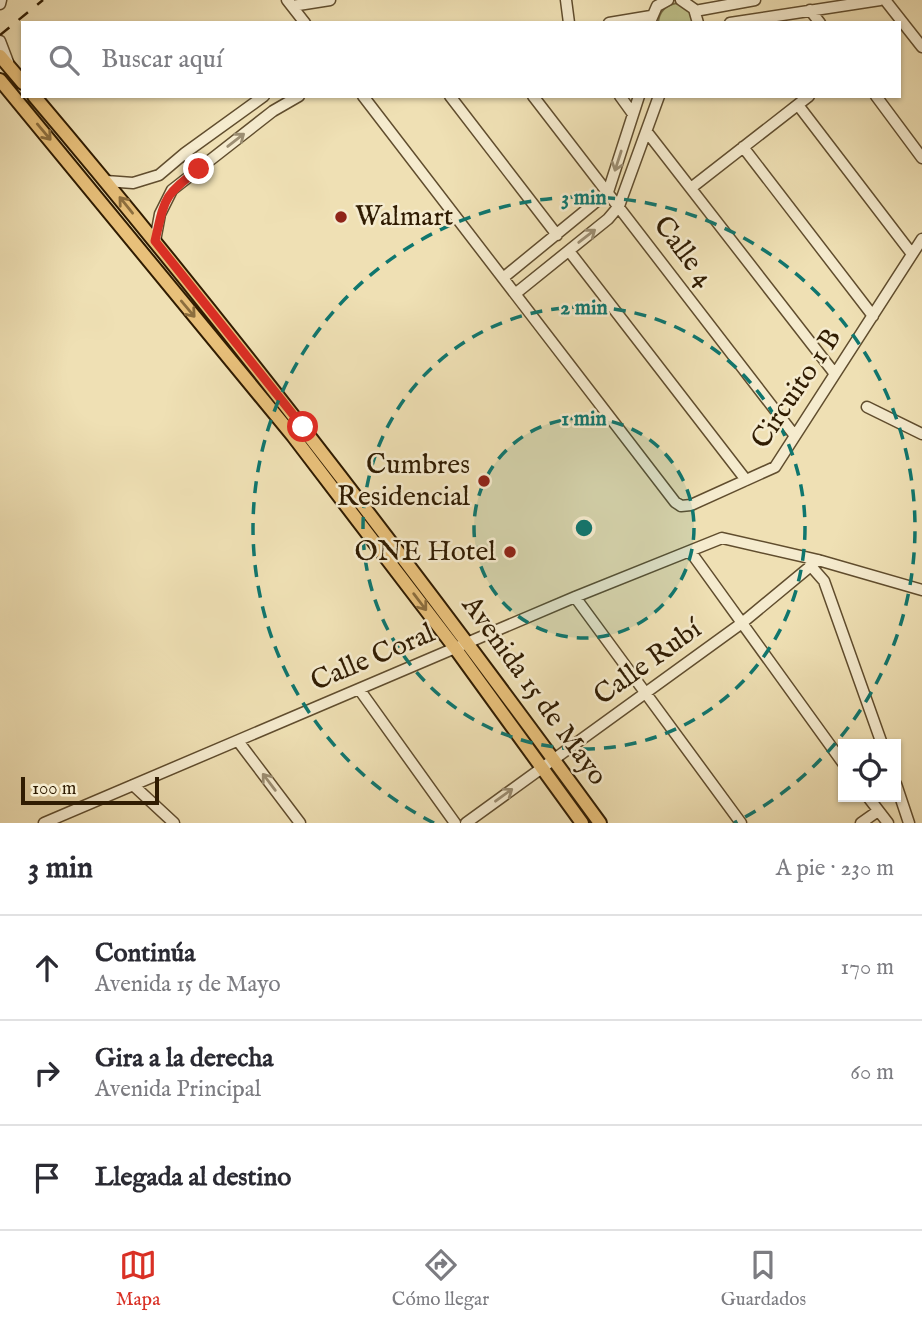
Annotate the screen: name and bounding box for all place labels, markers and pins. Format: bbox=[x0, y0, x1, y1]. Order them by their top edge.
place label: Walmart bbox=[355, 200, 454, 235]
marker: Walmart bbox=[333, 209, 349, 225]
place label: Cumbres Residencial bbox=[337, 448, 470, 515]
marker: Cumbres Residencial bbox=[476, 473, 492, 489]
centre of rings bbox=[572, 516, 596, 540]
place label: ONE Hotel bbox=[355, 535, 496, 570]
marker: ONE Hotel bbox=[502, 544, 518, 560]

